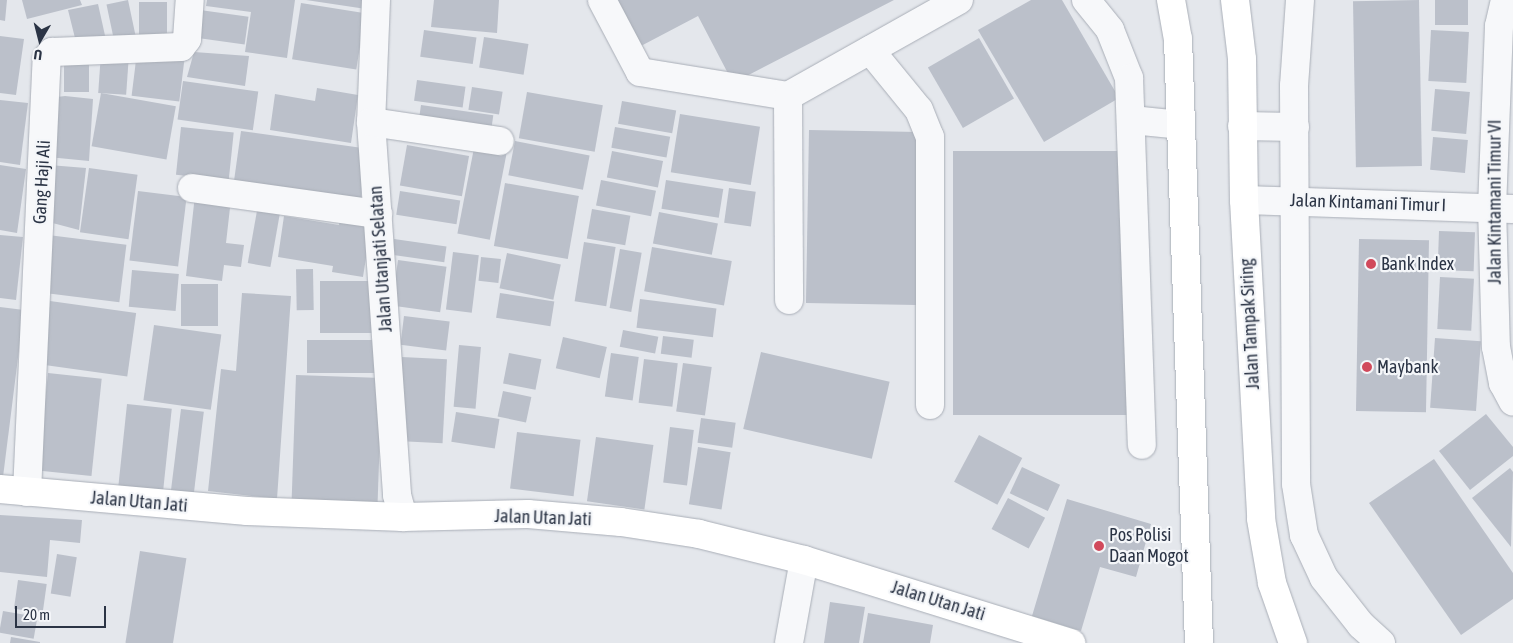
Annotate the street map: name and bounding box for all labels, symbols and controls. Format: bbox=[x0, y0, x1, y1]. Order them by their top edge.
north arrow bbox=[15, 15, 65, 65]
text: U bbox=[33, 46, 43, 63]
street label: Jalan Kintamani Timur VI bbox=[1484, 120, 1506, 284]
street label: Gang Haji Ali bbox=[29, 139, 55, 225]
street label: Jalan Utanjati Selatan bbox=[365, 185, 397, 333]
street label: Jalan Kintamani Timur I bbox=[1290, 189, 1446, 217]
place label: Bank Index bbox=[1381, 253, 1454, 275]
street label: Jalan Tampak Siring bbox=[1236, 258, 1264, 390]
marker: Bank Index bbox=[1365, 258, 1377, 270]
place label: Maybank bbox=[1377, 356, 1438, 378]
marker: Maybank bbox=[1361, 361, 1373, 373]
street label: Jalan Utan Jati bbox=[90, 487, 188, 517]
street label: Jalan Utan Jati bbox=[494, 506, 592, 530]
place label: Pos Polisi Daan Mogot bbox=[1109, 525, 1189, 568]
marker: Pos Polisi Daan Mogot bbox=[1093, 540, 1105, 552]
street label: Jalan Utan Jati bbox=[888, 576, 988, 626]
scale bar bbox=[18, 596, 109, 628]
text: 20 m bbox=[23, 606, 50, 623]

